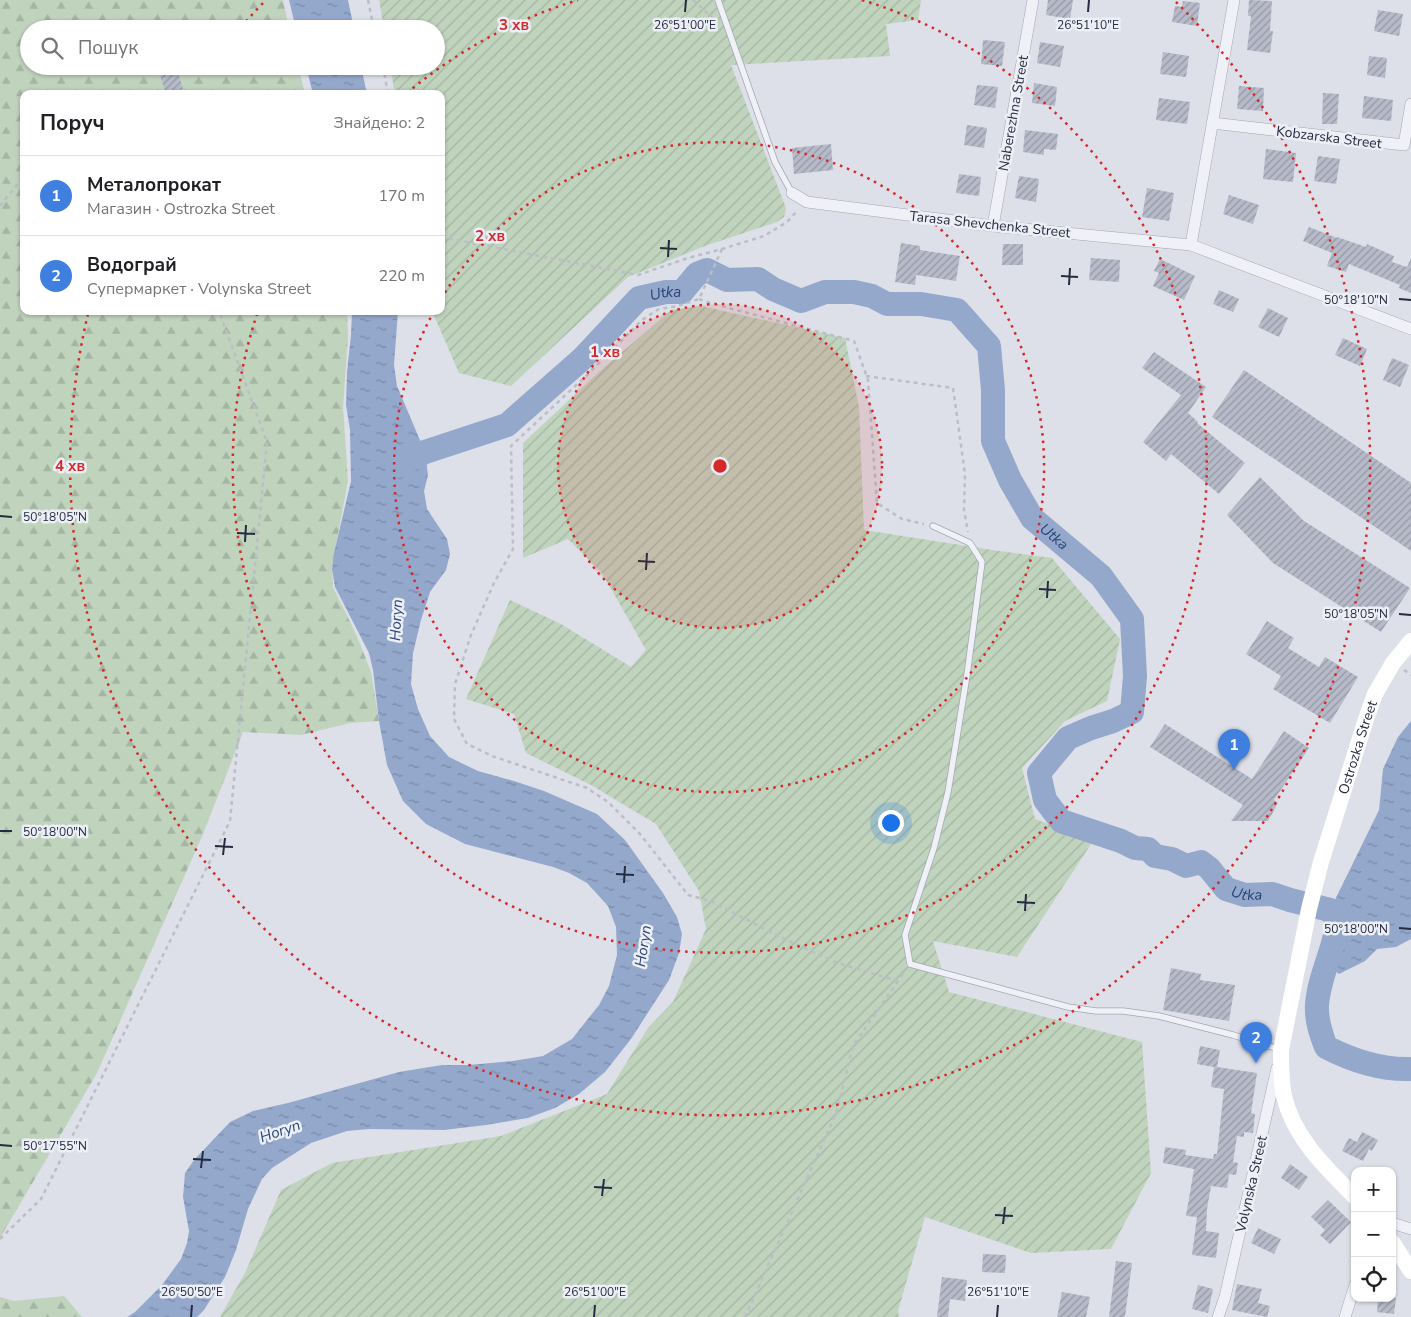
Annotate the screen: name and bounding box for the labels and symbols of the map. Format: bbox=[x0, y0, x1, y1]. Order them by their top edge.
text: 3 хв bbox=[499, 15, 529, 35]
text: 26°51'00"E bbox=[654, 17, 716, 33]
text: 26°51'10"E bbox=[1057, 17, 1119, 33]
street label: Naberezhna Street bbox=[994, 54, 1033, 173]
street label: Kobzarska Street bbox=[1275, 122, 1383, 153]
street label: Tarasa Shevchenka Street bbox=[908, 207, 1072, 242]
text: 2 хв bbox=[475, 226, 505, 246]
water label: Utka bbox=[648, 282, 681, 305]
text: 50°18'10"N bbox=[1324, 292, 1388, 308]
text: 1 хв bbox=[590, 342, 620, 362]
text: 4 хв bbox=[55, 456, 85, 476]
centre of rings bbox=[711, 457, 729, 475]
text: 50°18'05"N bbox=[23, 509, 87, 525]
water label: Utka bbox=[1036, 519, 1073, 554]
water label: Horyn bbox=[385, 599, 407, 641]
text: 50°18'05"N bbox=[1324, 606, 1388, 622]
street label: Ostrozka Street bbox=[1334, 698, 1382, 797]
pin: 1 bbox=[1218, 729, 1250, 770]
your location bbox=[878, 810, 904, 836]
text: 50°18'00"N bbox=[23, 824, 87, 840]
water label: Utka bbox=[1228, 881, 1263, 905]
text: 50°18'00"N bbox=[1324, 921, 1388, 937]
water label: Horyn bbox=[630, 924, 656, 968]
pin: 2 bbox=[1240, 1022, 1272, 1063]
water label: Horyn bbox=[257, 1115, 303, 1147]
street label: Volynska Street bbox=[1231, 1134, 1272, 1235]
text: 50°17'55"N bbox=[23, 1138, 87, 1154]
text: 26°50'50"E bbox=[161, 1284, 223, 1300]
text: 26°51'00"E bbox=[564, 1284, 626, 1300]
text: 26°51'10"E bbox=[967, 1284, 1029, 1300]

